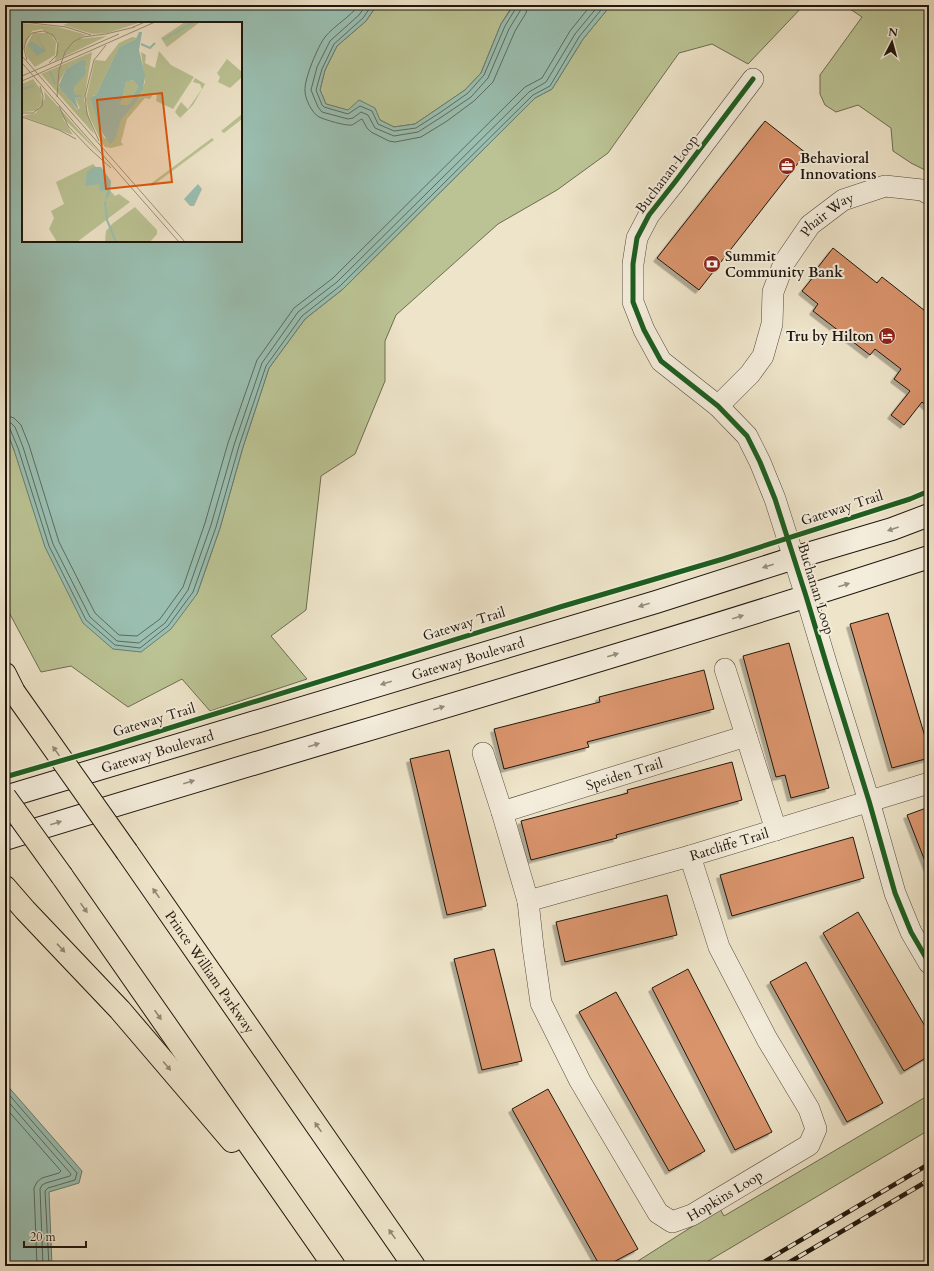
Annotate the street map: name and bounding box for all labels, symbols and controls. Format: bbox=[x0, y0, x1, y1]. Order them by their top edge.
inset map bbox=[22, 22, 242, 242]
north arrow bbox=[872, 22, 912, 62]
text: N bbox=[887, 25, 899, 41]
street label: Buchanan Loop bbox=[631, 131, 703, 217]
place label: Behavioral Innovations bbox=[800, 149, 877, 184]
office icon: Behavioral Innovations bbox=[777, 156, 797, 176]
street label: Phair Way bbox=[796, 187, 857, 240]
place label: Summit Community Bank bbox=[725, 247, 843, 282]
bank icon: Summit Community Bank bbox=[702, 254, 722, 274]
hotel icon: Tru by Hilton bbox=[877, 326, 897, 346]
place label: Tru by Hilton bbox=[786, 327, 874, 346]
street label: Gateway Trail bbox=[799, 486, 886, 530]
one-way arrow bbox=[886, 526, 898, 532]
street label: Buchanan Loop bbox=[793, 541, 839, 637]
one-way arrow bbox=[762, 563, 774, 569]
one-way arrow bbox=[838, 582, 850, 588]
street label: Gateway Trail bbox=[420, 602, 508, 646]
one-way arrow bbox=[638, 602, 650, 608]
one-way arrow bbox=[732, 614, 744, 620]
street label: Gateway Boulevard bbox=[409, 632, 527, 684]
one-way arrow bbox=[608, 652, 620, 658]
one-way arrow bbox=[379, 680, 391, 686]
street label: Gateway Trail bbox=[110, 698, 198, 742]
one-way arrow bbox=[433, 705, 445, 711]
street label: Gateway Boulevard bbox=[99, 725, 217, 777]
one-way arrow bbox=[308, 742, 320, 748]
one-way arrow bbox=[52, 746, 60, 757]
street label: Speiden Trail bbox=[584, 753, 665, 795]
one-way arrow bbox=[184, 779, 196, 785]
one-way arrow bbox=[50, 820, 62, 826]
street label: Ratcliffe Trail bbox=[687, 823, 771, 865]
one-way arrow bbox=[152, 888, 160, 899]
one-way arrow bbox=[80, 903, 88, 914]
street label: Prince William Parkway bbox=[161, 907, 260, 1038]
one-way arrow bbox=[56, 943, 66, 953]
one-way arrow bbox=[154, 1010, 162, 1020]
one-way arrow bbox=[163, 1060, 172, 1071]
one-way arrow bbox=[314, 1122, 322, 1132]
street label: Hopkins Loop bbox=[683, 1165, 766, 1226]
scale bar bbox=[24, 1223, 86, 1249]
one-way arrow bbox=[388, 1228, 395, 1240]
text: 20 m bbox=[30, 1229, 57, 1245]

